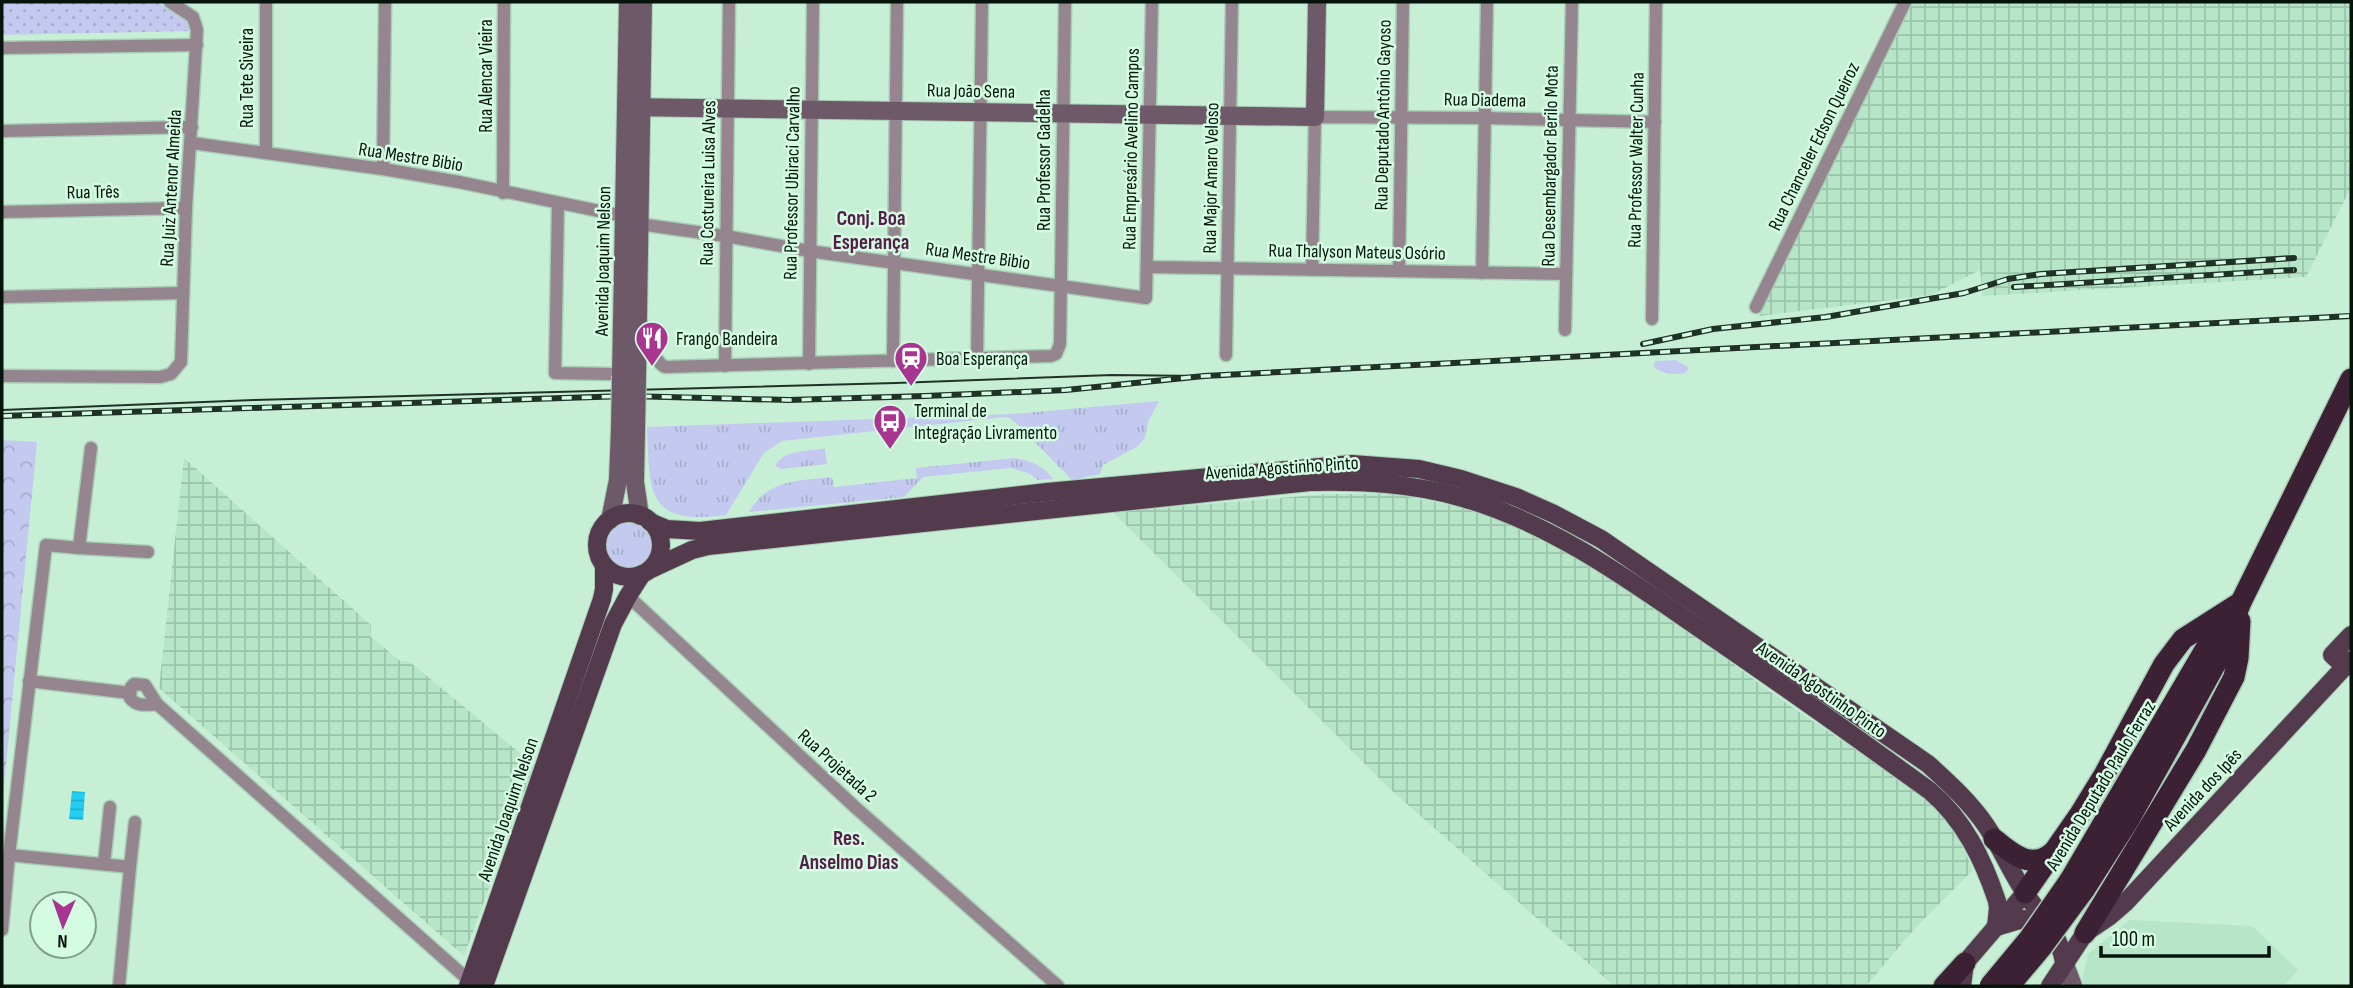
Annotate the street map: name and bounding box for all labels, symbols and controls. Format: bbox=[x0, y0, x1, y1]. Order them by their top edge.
street label: Rua Alencar Vieira bbox=[475, 19, 498, 133]
street label: Rua Deputado Antônio Gayoso bbox=[1370, 19, 1397, 211]
street label: Rua Tete Siveira bbox=[236, 28, 259, 128]
street label: Rua Empresário Avelino Campos bbox=[1118, 48, 1145, 250]
street label: Rua Chanceler Edson Queiroz bbox=[1764, 59, 1865, 235]
street label: Rua Desembargador Berilo Mota bbox=[1537, 65, 1564, 267]
street label: Rua Professor Walter Cunha bbox=[1623, 72, 1650, 248]
street label: Rua João Sena bbox=[927, 79, 1015, 104]
street label: Rua Professor Ubiraci Carvalho bbox=[779, 86, 806, 280]
street label: Rua Diadema bbox=[1444, 88, 1526, 113]
street label: Rua Professor Gadelha bbox=[1033, 89, 1056, 231]
street label: Rua Costureira Luisa Alves bbox=[696, 100, 721, 266]
street label: Rua Major Amaro Veloso bbox=[1199, 102, 1224, 254]
street label: Rua Juiz Antenor Almeida bbox=[156, 109, 187, 267]
street label: Rua Mestre Bibio bbox=[357, 138, 465, 177]
street label: Rua Três bbox=[66, 181, 120, 204]
street label: Avenida Joaquim Nelson bbox=[591, 186, 616, 337]
district label: Conj. Boa Esperança bbox=[833, 206, 909, 255]
street label: Rua Mestre Bibio bbox=[924, 238, 1032, 275]
street label: Rua Thalyson Mateus Osório bbox=[1268, 239, 1446, 266]
restaurant icon: Frango Bandeira bbox=[633, 319, 671, 368]
place label: Frango Bandeira bbox=[676, 328, 778, 351]
station icon: Boa Esperança bbox=[892, 339, 930, 388]
place label: Boa Esperança bbox=[936, 348, 1028, 371]
place label: Terminal de Integração Livramento bbox=[914, 400, 1057, 445]
bus stop icon: Terminal de Integração Livramento bbox=[871, 402, 909, 451]
street label: Avenida Agostinho Pinto bbox=[1204, 452, 1359, 485]
street label: Avenida Agostinho Pinto bbox=[1751, 636, 1890, 744]
street label: Avenida Deputado Paulo Ferraz bbox=[2041, 697, 2161, 876]
street label: Rua Projetada 2 bbox=[793, 725, 881, 808]
street label: Avenida Joaquim Nelson bbox=[473, 735, 544, 885]
street label: Avenida dos Ipês bbox=[2158, 744, 2247, 837]
district label: Res. Anselmo Dias bbox=[798, 826, 899, 875]
north arrow bbox=[28, 890, 98, 960]
scale bar bbox=[2101, 914, 2269, 958]
text: 100 m bbox=[2112, 927, 2155, 952]
text: N bbox=[57, 929, 68, 952]

